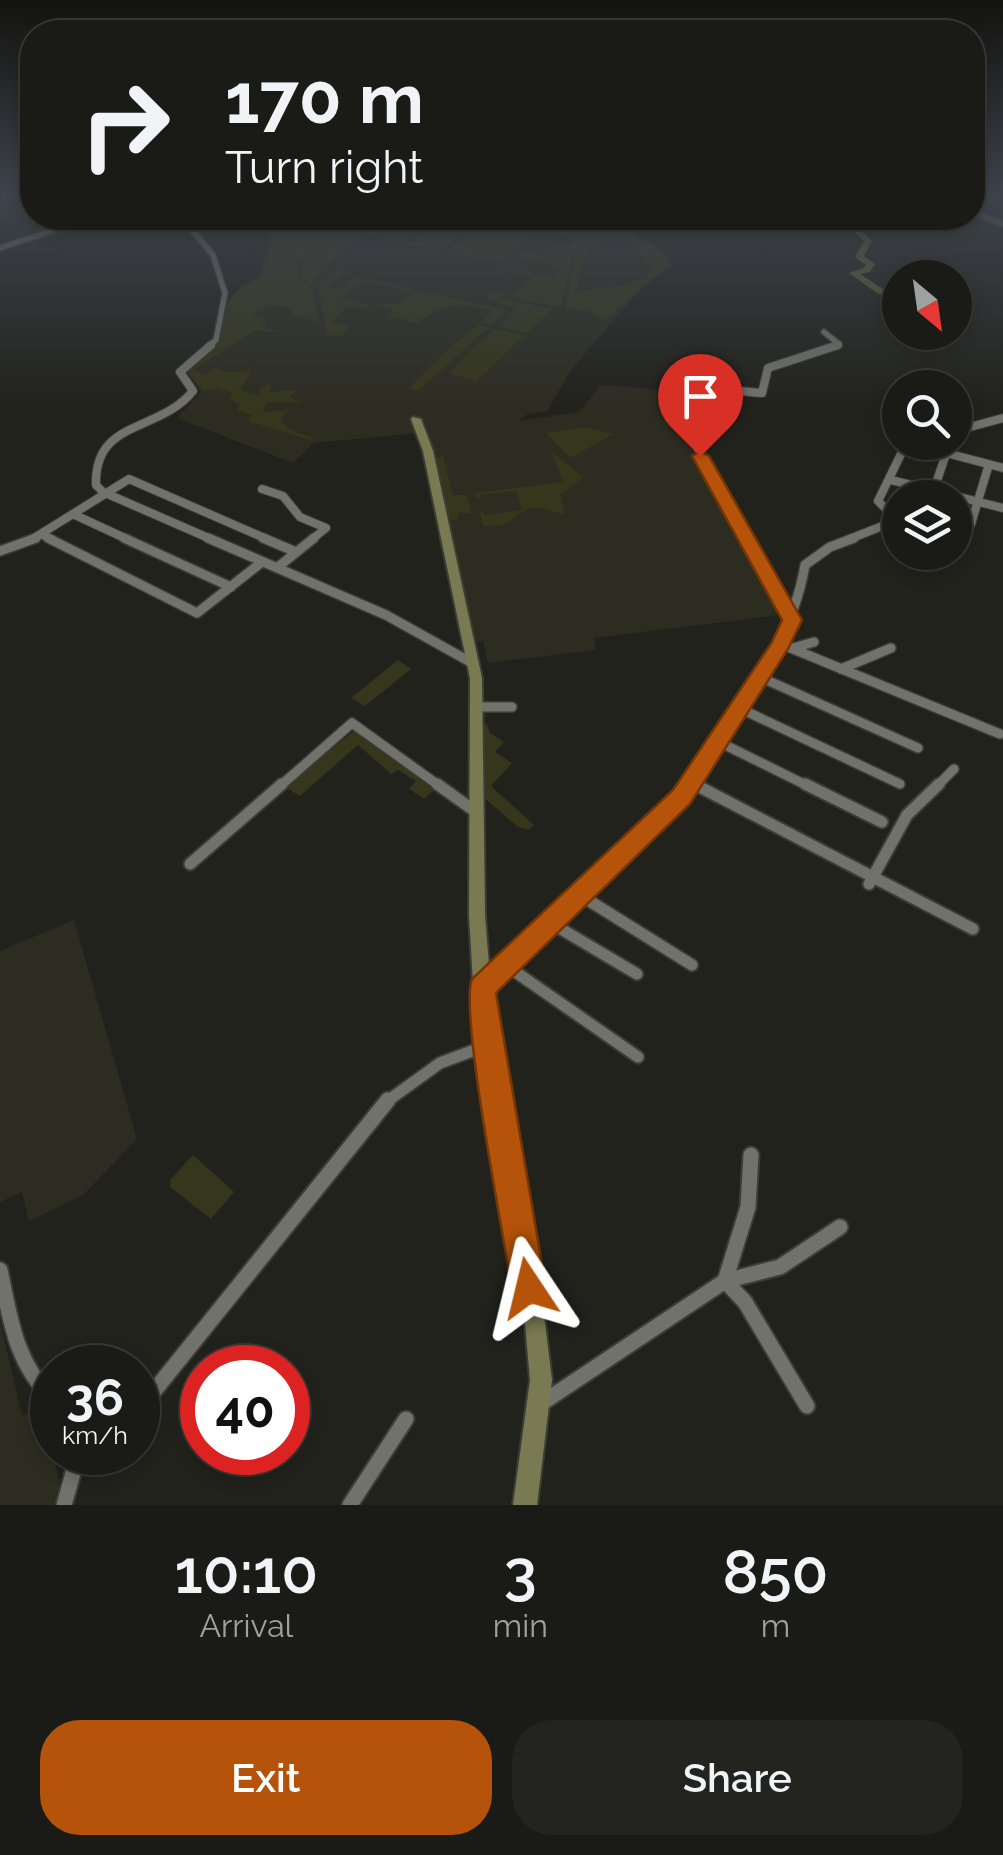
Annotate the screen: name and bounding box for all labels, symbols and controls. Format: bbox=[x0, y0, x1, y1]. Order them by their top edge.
text: 170 m bbox=[225, 57, 424, 139]
icon: right bbox=[60, 60, 190, 190]
text: Turn right bbox=[225, 141, 423, 194]
north arrow bbox=[882, 260, 972, 350]
map controls bbox=[882, 260, 972, 570]
pin bbox=[658, 354, 743, 457]
icon: arrive bbox=[673, 369, 728, 424]
button: search bbox=[882, 370, 972, 460]
button: layers bbox=[882, 480, 972, 570]
position arrow bbox=[477, 1236, 581, 1340]
speed limit sign: 40 bbox=[180, 1345, 310, 1475]
text: 36 bbox=[66, 1368, 124, 1427]
text: km/h bbox=[62, 1420, 128, 1450]
text: 10:10 bbox=[175, 1537, 318, 1607]
text: 3 bbox=[504, 1537, 537, 1607]
text: 850 bbox=[722, 1537, 828, 1607]
text: Arrival bbox=[199, 1607, 293, 1644]
text: min bbox=[493, 1607, 548, 1644]
text: m bbox=[761, 1607, 790, 1644]
button: Exit bbox=[40, 1720, 492, 1835]
button: Share bbox=[512, 1720, 963, 1835]

